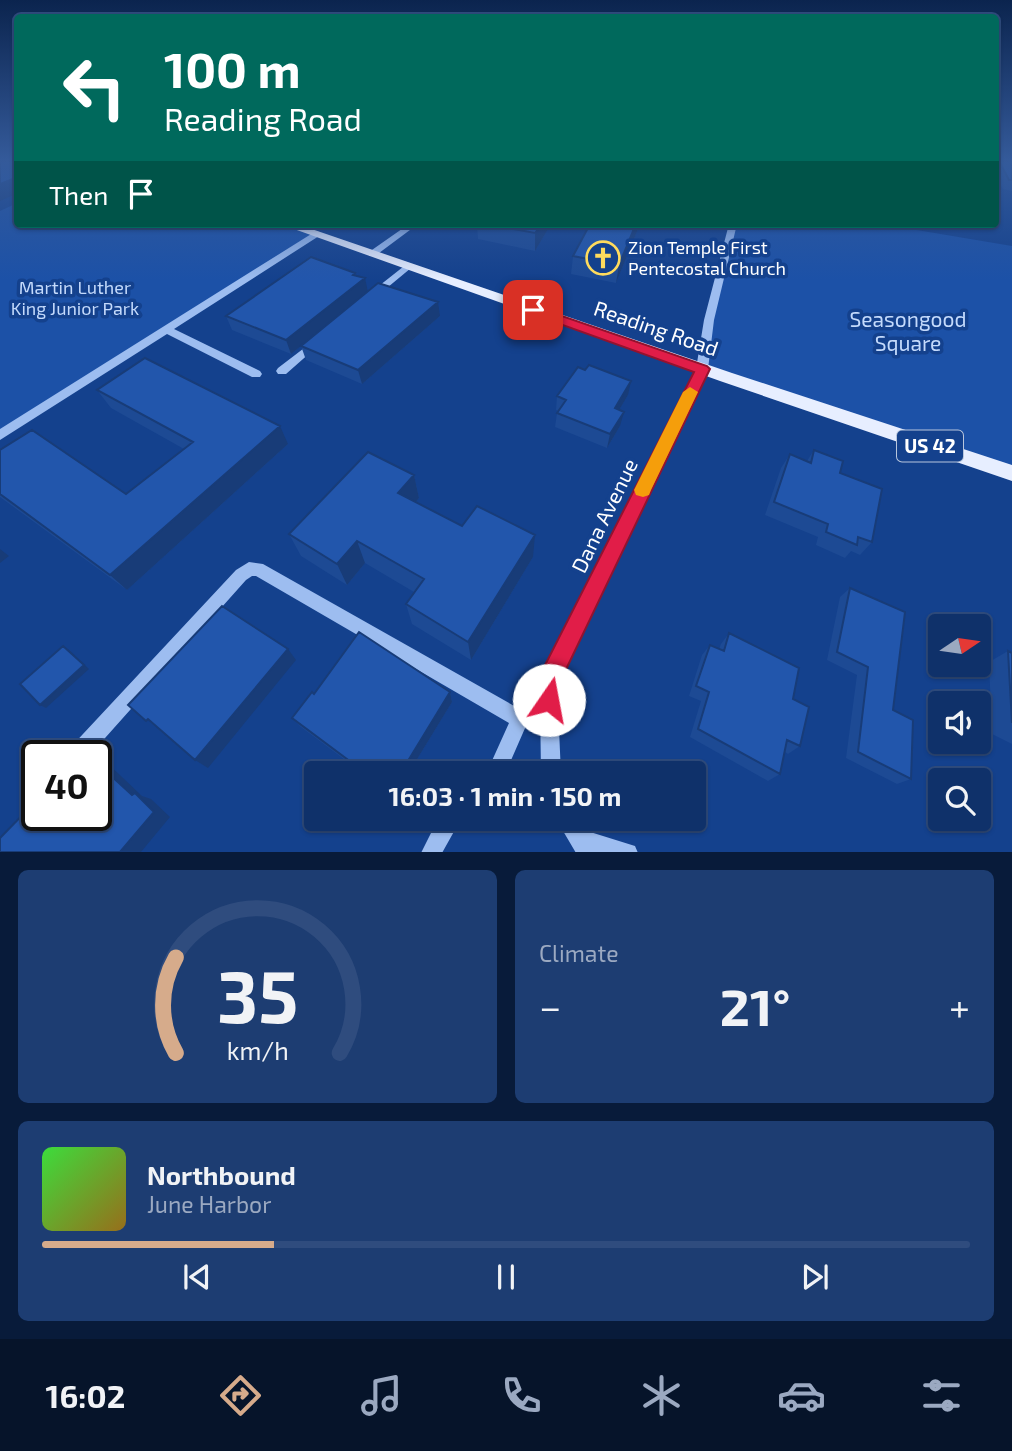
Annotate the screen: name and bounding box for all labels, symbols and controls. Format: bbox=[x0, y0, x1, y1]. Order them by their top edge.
text: 100 m bbox=[164, 39, 301, 98]
icon: left bbox=[49, 42, 140, 133]
text: Reading Road bbox=[164, 99, 362, 137]
icon: arrive bbox=[122, 175, 160, 213]
text: Then bbox=[49, 179, 108, 210]
place label: Zion Temple First Pentecostal Church bbox=[628, 236, 786, 279]
church icon: Zion Temple First Pentecostal Church bbox=[584, 239, 622, 277]
park label: Martin Luther King Junior Park bbox=[11, 276, 139, 319]
pin bbox=[503, 280, 563, 340]
icon: arrive bbox=[514, 291, 552, 329]
street label: Reading Road bbox=[591, 295, 722, 361]
park label: Seasongood Square bbox=[850, 306, 966, 355]
road number: US 42 bbox=[897, 430, 963, 462]
street label: Dana Avenue bbox=[565, 454, 642, 576]
north arrow bbox=[928, 614, 990, 677]
map controls bbox=[928, 614, 991, 831]
position arrow bbox=[512, 663, 586, 737]
button: sound bbox=[928, 691, 991, 754]
speed limit sign: 40 bbox=[21, 740, 112, 831]
button: search bbox=[928, 768, 991, 831]
text: 16:03 · 1 min · 150 m bbox=[389, 780, 622, 811]
text: Climate bbox=[539, 939, 619, 967]
text: 35 bbox=[217, 950, 298, 1038]
text: 21° bbox=[720, 974, 790, 1036]
text: − bbox=[539, 983, 561, 1029]
text: + bbox=[949, 983, 970, 1029]
text: km/h bbox=[226, 1034, 289, 1064]
text: Northbound bbox=[147, 1159, 296, 1190]
text: June Harbor bbox=[147, 1190, 271, 1218]
icon: previous bbox=[178, 1258, 216, 1296]
icon: pause bbox=[487, 1258, 525, 1296]
icon: next bbox=[796, 1258, 834, 1296]
icon: directions bbox=[216, 1371, 265, 1420]
icon: music bbox=[357, 1371, 406, 1420]
icon: phone bbox=[497, 1371, 546, 1420]
icon: climate bbox=[637, 1371, 686, 1420]
icon: car bbox=[777, 1371, 826, 1420]
icon: filters bbox=[917, 1371, 966, 1420]
text: 16:02 bbox=[46, 1376, 125, 1414]

